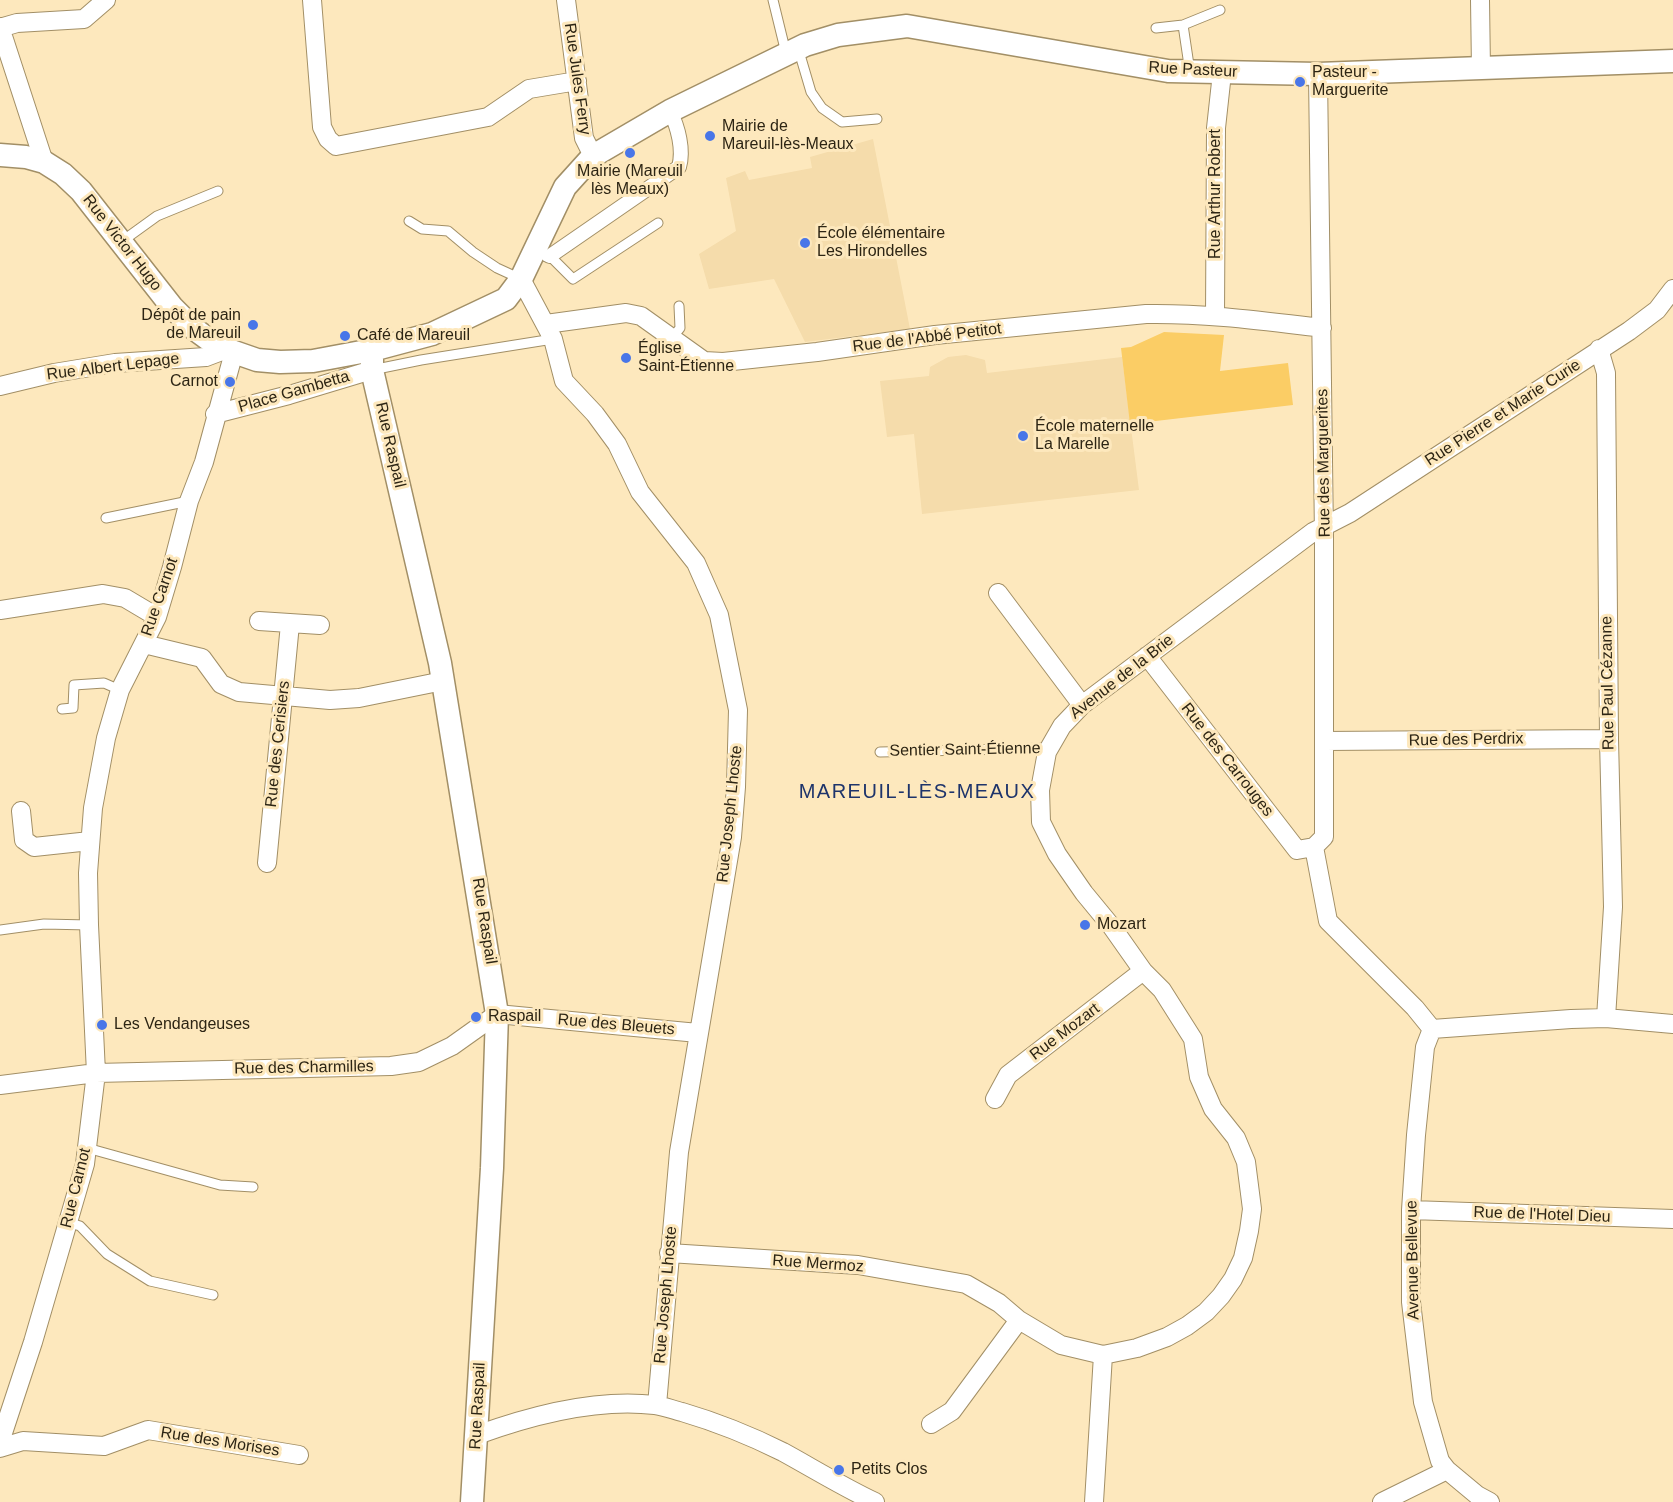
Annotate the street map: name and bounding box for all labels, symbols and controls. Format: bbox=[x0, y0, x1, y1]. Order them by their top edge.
street label: Rue Jules Ferry bbox=[560, 22, 594, 136]
street label: Rue Pasteur bbox=[1148, 58, 1238, 82]
place label: Pasteur - Marguerite bbox=[1312, 63, 1388, 101]
marker: Pasteur - Marguerite bbox=[1293, 75, 1307, 89]
place label: Mairie de Mareuil-lès-Meaux bbox=[722, 117, 854, 155]
marker: Mairie de Mareuil-lès-Meaux bbox=[703, 129, 717, 143]
street label: Rue Arthur Robert bbox=[1206, 129, 1226, 259]
marker: Mairie (Mareuil lès Meaux) bbox=[623, 146, 637, 160]
place label: Mairie (Mareuil lès Meaux) bbox=[577, 162, 683, 200]
street label: Rue Victor Hugo bbox=[78, 191, 166, 295]
place label: École élémentaire Les Hirondelles bbox=[817, 224, 945, 262]
marker: École élémentaire Les Hirondelles bbox=[798, 236, 812, 250]
place label: Dépôt de pain de Mareuil bbox=[141, 306, 241, 344]
marker: Dépôt de pain de Mareuil bbox=[246, 318, 260, 332]
street label: Rue de l'Abbé Petitot bbox=[851, 319, 1003, 357]
place label: Café de Mareuil bbox=[357, 326, 470, 346]
marker: Café de Mareuil bbox=[338, 329, 352, 343]
place label: Église Saint-Étienne bbox=[638, 339, 734, 377]
street label: Rue Albert Lepage bbox=[46, 349, 180, 385]
marker: Église Saint-Étienne bbox=[619, 351, 633, 365]
street label: Rue Pierre et Marie Curie bbox=[1422, 356, 1584, 470]
street label: Place Gambetta bbox=[236, 367, 352, 417]
place label: Carnot bbox=[170, 372, 218, 392]
marker: Carnot bbox=[223, 375, 237, 389]
street label: Rue des Marguerites bbox=[1313, 389, 1335, 537]
street label: Rue Raspail bbox=[371, 400, 409, 490]
place label: École maternelle La Marelle bbox=[1035, 417, 1154, 455]
marker: École maternelle La Marelle bbox=[1016, 429, 1030, 443]
street label: Rue Carnot bbox=[138, 555, 182, 639]
street label: Rue Paul Cézanne bbox=[1597, 616, 1619, 750]
street label: Avenue de la Brie bbox=[1066, 631, 1178, 723]
street label: Rue des Cerisiers bbox=[262, 680, 294, 808]
street label: Rue des Carrouges bbox=[1177, 699, 1277, 821]
street label: Rue des Perdrix bbox=[1408, 729, 1524, 751]
street label: Sentier Saint-Étienne bbox=[889, 739, 1041, 761]
street label: Rue Joseph Lhoste bbox=[713, 744, 747, 884]
district label: MAREUIL-LÈS-MEAUX bbox=[799, 780, 1035, 804]
street label: Rue Raspail bbox=[468, 876, 500, 966]
place label: Mozart bbox=[1097, 915, 1146, 935]
marker: Mozart bbox=[1078, 918, 1092, 932]
street label: Rue Mozart bbox=[1026, 999, 1104, 1065]
place label: Raspail bbox=[488, 1007, 541, 1027]
marker: Raspail bbox=[469, 1010, 483, 1024]
street label: Rue des Bleuets bbox=[557, 1010, 675, 1040]
place label: Les Vendangeuses bbox=[114, 1015, 250, 1035]
marker: Les Vendangeuses bbox=[95, 1018, 109, 1032]
street label: Rue des Charmilles bbox=[234, 1057, 374, 1079]
street label: Rue Carnot bbox=[57, 1146, 95, 1230]
street label: Avenue Bellevue bbox=[1402, 1200, 1424, 1320]
street label: Rue de l'Hotel Dieu bbox=[1473, 1203, 1611, 1227]
street label: Rue Joseph Lhoste bbox=[650, 1225, 682, 1365]
street label: Rue Mermoz bbox=[772, 1251, 864, 1277]
street label: Rue Raspail bbox=[466, 1362, 490, 1450]
street label: Rue des Morises bbox=[159, 1423, 281, 1461]
place label: Petits Clos bbox=[851, 1460, 927, 1480]
marker: Petits Clos bbox=[832, 1463, 846, 1477]

